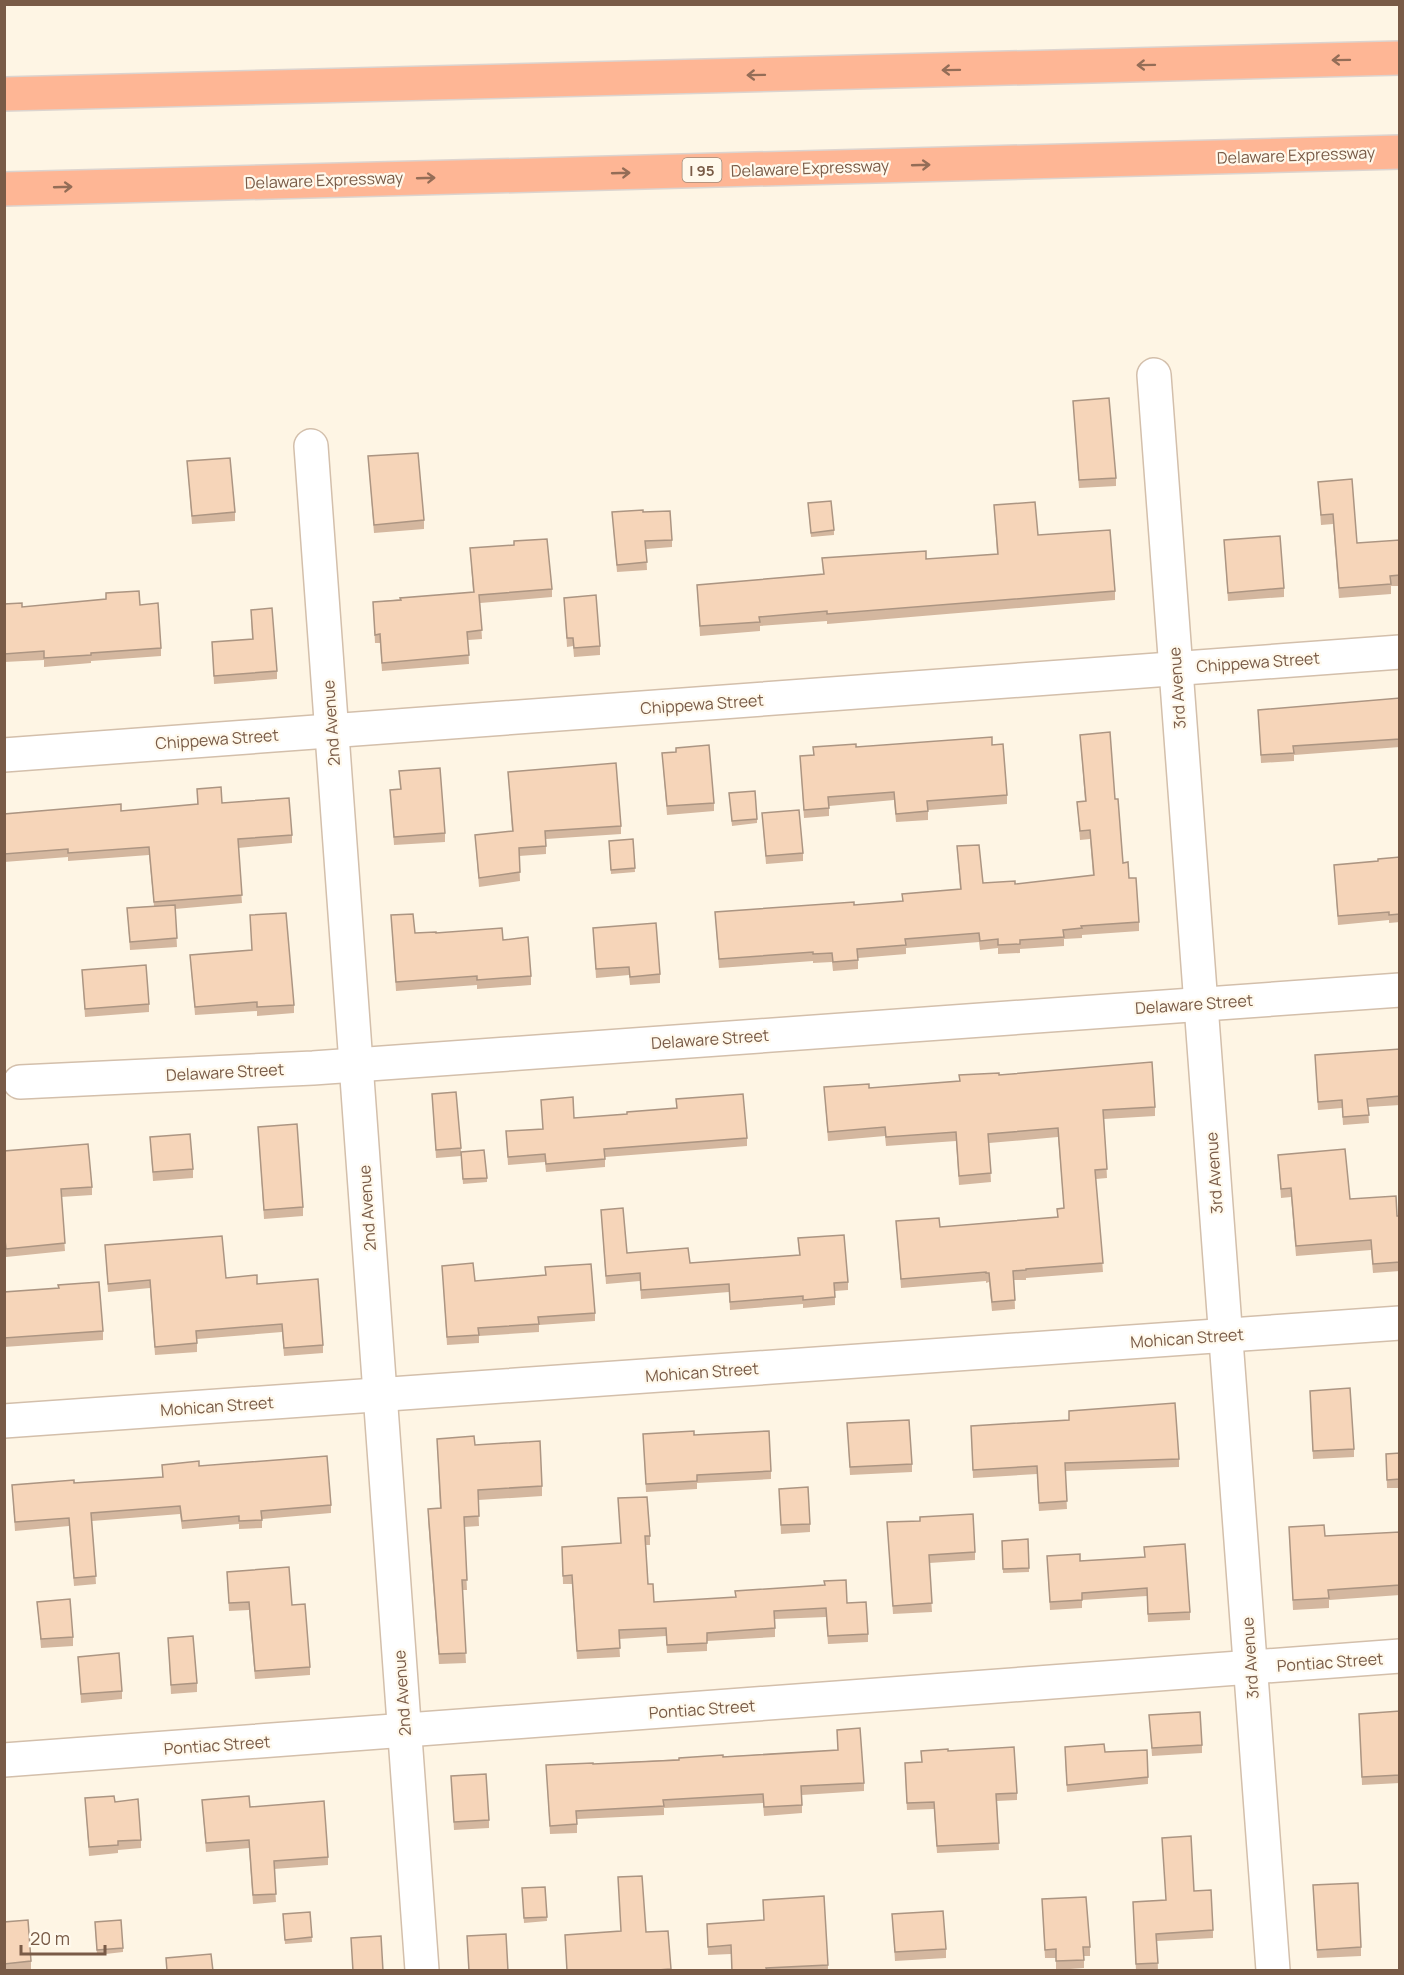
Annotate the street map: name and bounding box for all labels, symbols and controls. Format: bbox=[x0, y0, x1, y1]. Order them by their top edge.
one-way arrow bbox=[1332, 54, 1352, 66]
one-way arrow bbox=[1137, 59, 1157, 71]
one-way arrow bbox=[942, 64, 962, 76]
one-way arrow bbox=[747, 69, 767, 81]
street label: Delaware Expressway bbox=[1216, 141, 1376, 169]
street label: Delaware Expressway bbox=[730, 154, 890, 182]
road number: I 95 bbox=[682, 158, 722, 182]
one-way arrow bbox=[910, 159, 930, 170]
street label: Delaware Expressway bbox=[244, 166, 404, 194]
one-way arrow bbox=[610, 167, 630, 178]
one-way arrow bbox=[415, 172, 435, 183]
one-way arrow bbox=[52, 182, 72, 193]
street label: 3rd Avenue bbox=[1163, 646, 1191, 730]
street label: Chippewa Street bbox=[1196, 647, 1320, 677]
street label: 2nd Avenue bbox=[317, 679, 345, 767]
street label: Chippewa Street bbox=[640, 689, 764, 719]
street label: Chippewa Street bbox=[155, 724, 279, 754]
street label: Delaware Street bbox=[1134, 989, 1254, 1019]
street label: Delaware Street bbox=[650, 1024, 770, 1054]
street label: Delaware Street bbox=[165, 1058, 285, 1086]
street label: 3rd Avenue bbox=[1200, 1131, 1228, 1215]
street label: 2nd Avenue bbox=[353, 1164, 381, 1252]
street label: Mohican Street bbox=[1130, 1323, 1244, 1353]
street label: Mohican Street bbox=[645, 1357, 759, 1387]
street label: Mohican Street bbox=[160, 1391, 274, 1421]
street label: 3rd Avenue bbox=[1236, 1616, 1264, 1700]
street label: Pontiac Street bbox=[1276, 1647, 1384, 1677]
street label: 2nd Avenue bbox=[388, 1649, 416, 1737]
street label: Pontiac Street bbox=[648, 1694, 756, 1724]
street label: Pontiac Street bbox=[163, 1730, 271, 1760]
scale bar bbox=[21, 1918, 105, 1956]
text: 20 m bbox=[30, 1926, 70, 1950]

